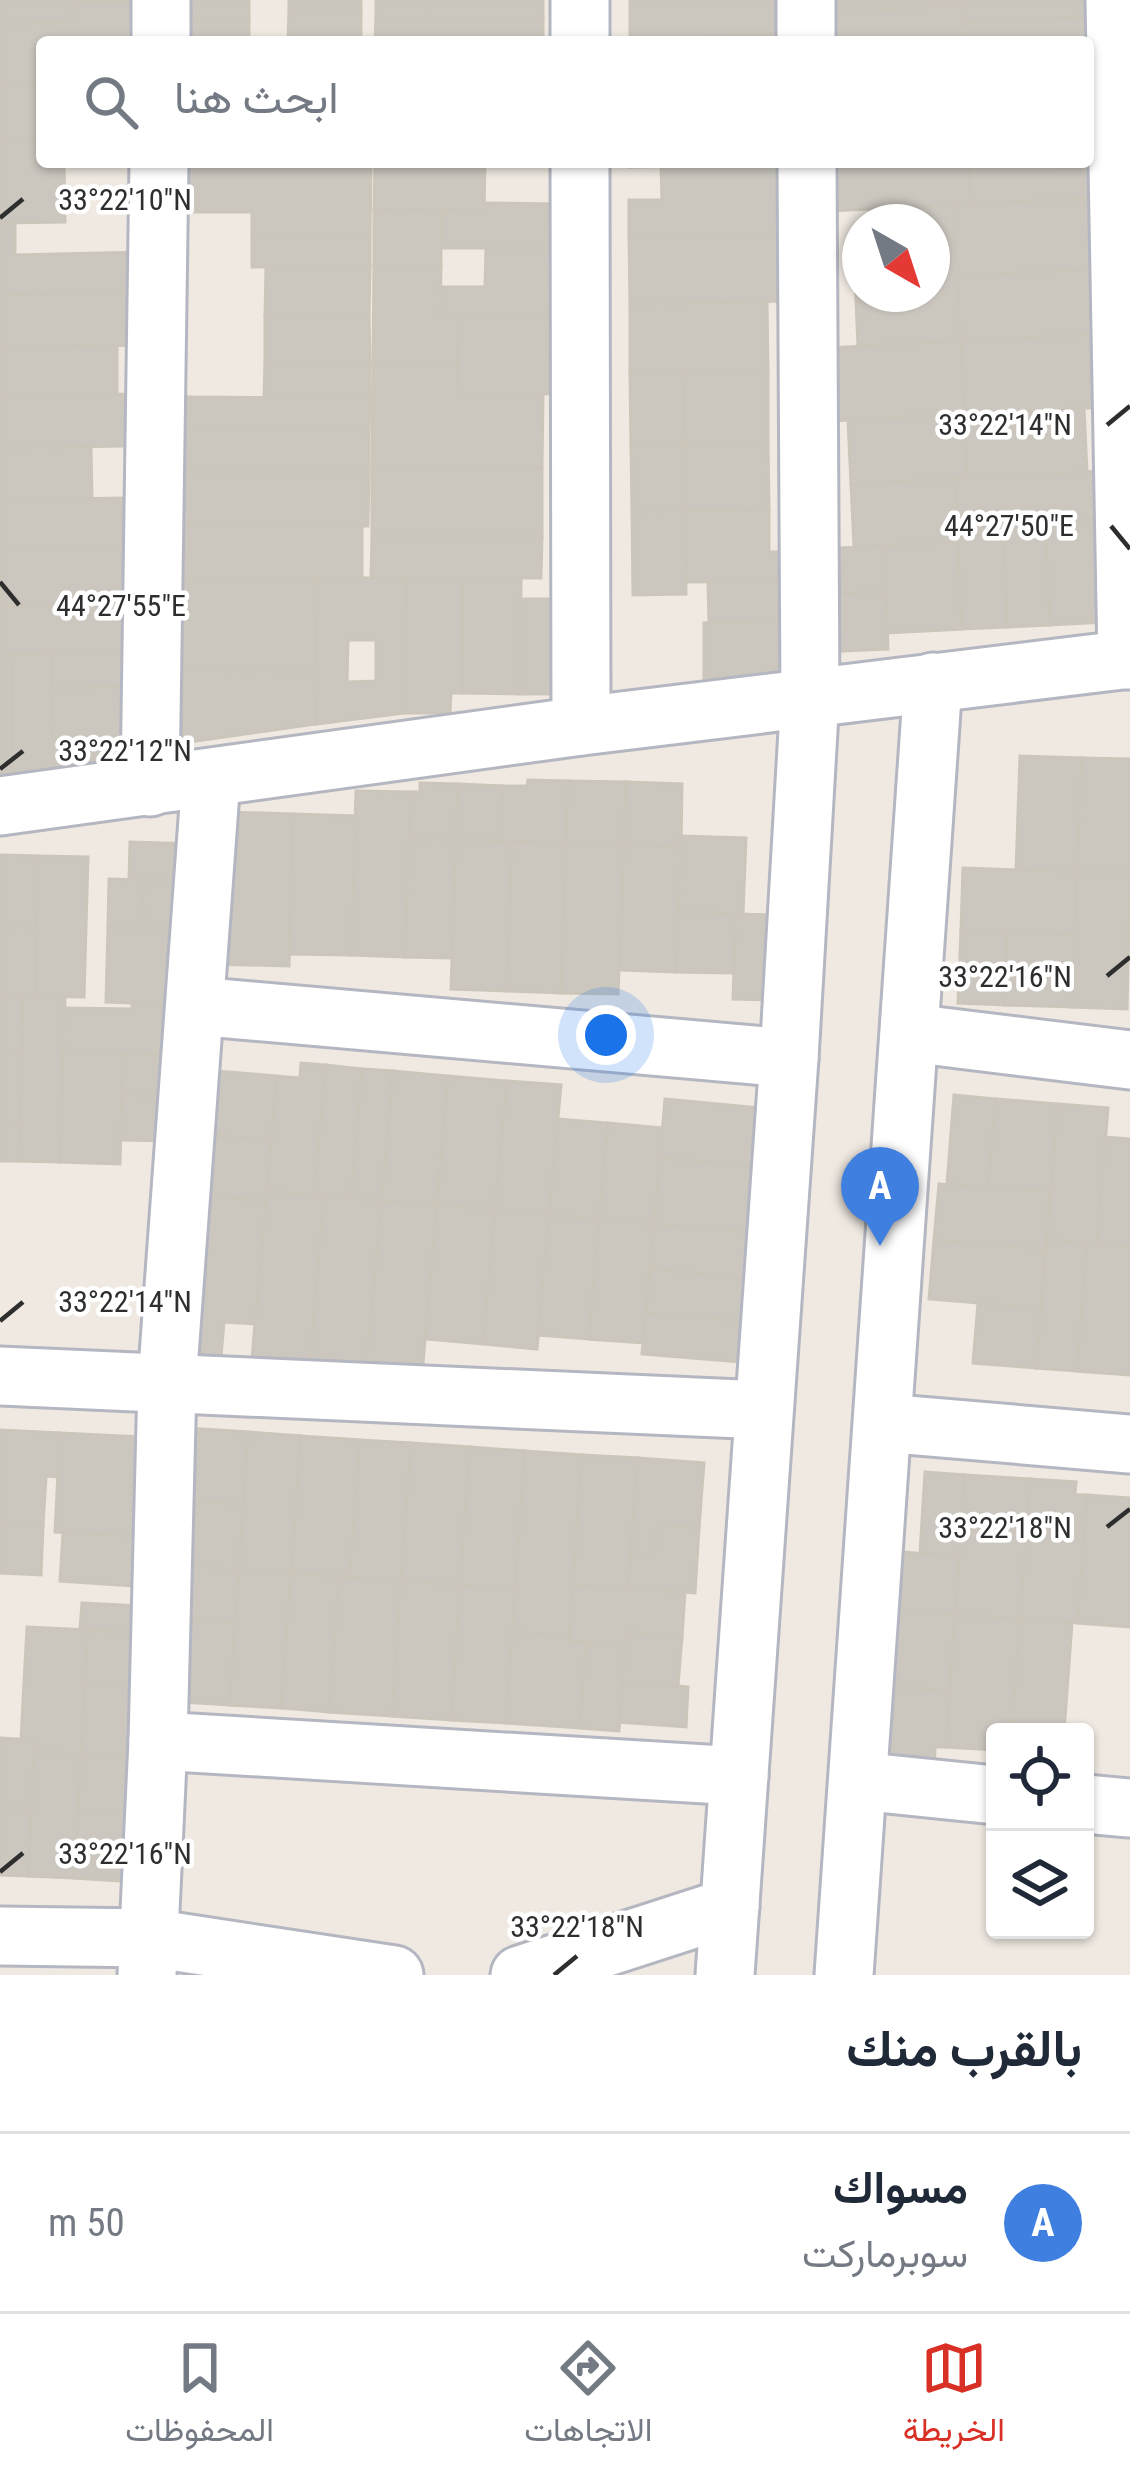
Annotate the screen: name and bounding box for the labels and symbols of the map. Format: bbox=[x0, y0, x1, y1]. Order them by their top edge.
text: 33°22'10"N bbox=[58, 182, 192, 217]
north arrow bbox=[842, 204, 950, 312]
text: 33°22'14"N bbox=[938, 407, 1072, 442]
text: 44°27'50"E bbox=[944, 508, 1074, 543]
text: 44°27'55"E bbox=[56, 588, 186, 623]
text: 33°22'12"N bbox=[58, 733, 192, 768]
text: 33°22'16"N bbox=[938, 959, 1072, 994]
your location bbox=[576, 1005, 636, 1065]
pin: A bbox=[841, 1147, 919, 1246]
text: 33°22'14"N bbox=[58, 1284, 192, 1319]
text: 33°22'18"N bbox=[938, 1510, 1072, 1545]
text: 33°22'16"N bbox=[58, 1836, 192, 1871]
text: 33°22'18"N bbox=[510, 1909, 644, 1944]

